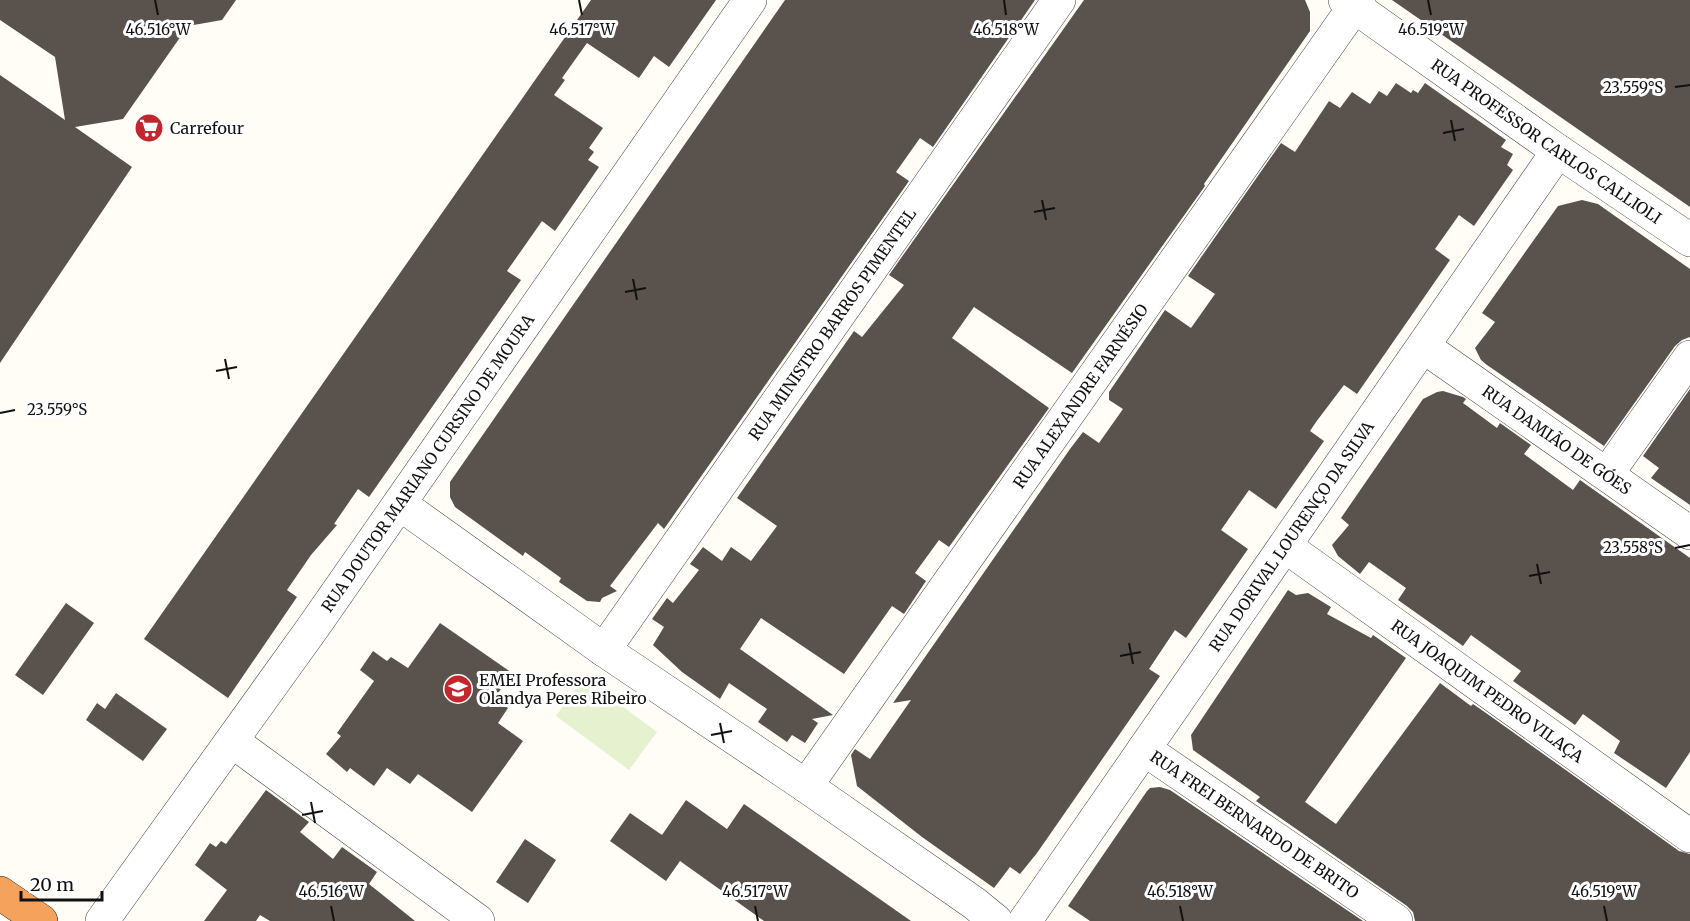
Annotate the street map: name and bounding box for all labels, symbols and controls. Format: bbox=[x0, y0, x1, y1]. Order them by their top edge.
text: 46.516°W bbox=[125, 20, 192, 39]
text: 46.517°W bbox=[549, 20, 616, 39]
text: 46.518°W bbox=[973, 20, 1040, 39]
text: 46.519°W bbox=[1398, 20, 1465, 39]
street label: RUA PROFESSOR CARLOS CALLIOLI bbox=[1427, 54, 1665, 228]
text: 23.559°S bbox=[1603, 78, 1663, 97]
supermarket icon: Carrefour bbox=[133, 112, 165, 144]
place label: Carrefour bbox=[170, 118, 244, 138]
street label: RUA MINISTRO BARROS PIMENTEL bbox=[744, 204, 920, 444]
street label: RUA ALEXANDRE FARNÉSIO bbox=[1009, 299, 1152, 492]
street label: RUA DOUTOR MARIANO CURSINO DE MOURA bbox=[317, 309, 539, 616]
street label: RUA DAMIÃO DE GÓES bbox=[1478, 381, 1635, 499]
text: 23.559°S bbox=[27, 400, 87, 419]
street label: RUA DORIVAL LOURENÇO DA SILVA bbox=[1205, 417, 1378, 655]
text: 23.558°S bbox=[1603, 538, 1663, 557]
street label: RUA JOAQUIM PEDRO VILAÇA bbox=[1387, 615, 1588, 767]
place label: EMEI Professora Olandya Peres Ribeiro bbox=[479, 670, 647, 708]
school or university icon: EMEI Professora Olandya Peres Ribeiro bbox=[442, 673, 474, 705]
street label: RUA FREI BERNARDO DE BRITO bbox=[1147, 746, 1363, 903]
scale bar bbox=[21, 864, 102, 902]
text: 20 m bbox=[30, 873, 74, 896]
text: 46.516°W bbox=[298, 882, 365, 901]
text: 46.517°W bbox=[722, 882, 789, 901]
text: 46.518°W bbox=[1147, 882, 1214, 901]
text: 46.519°W bbox=[1571, 882, 1638, 901]

